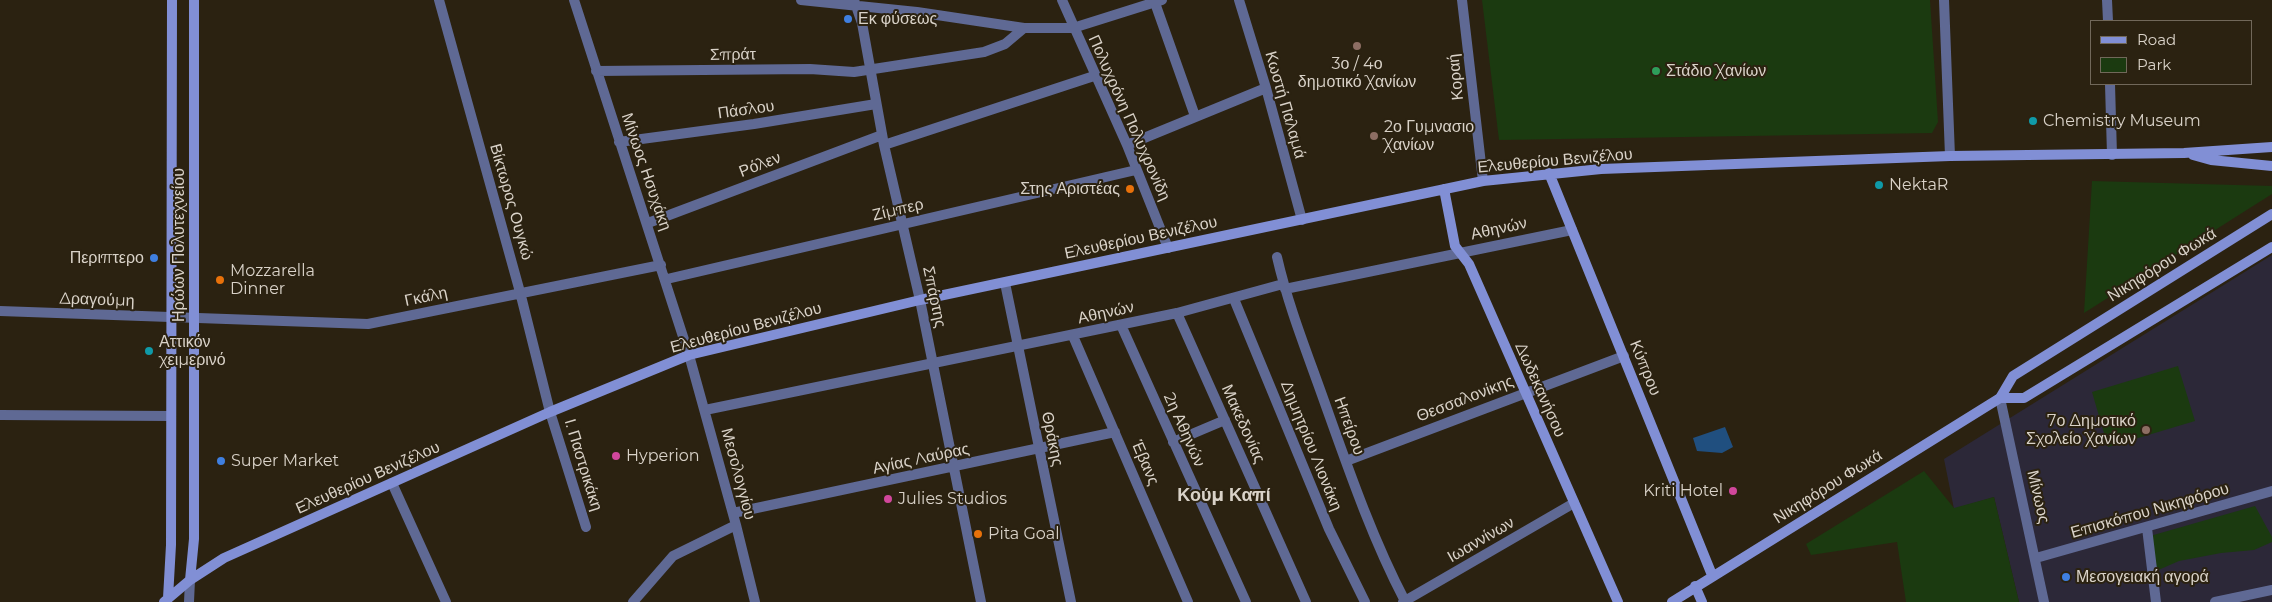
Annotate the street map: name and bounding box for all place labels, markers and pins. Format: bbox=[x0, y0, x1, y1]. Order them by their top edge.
place label: Εκ φύσεως bbox=[858, 9, 937, 29]
marker: Εκ φύσεως bbox=[842, 13, 854, 25]
marker: 3ο / 4ο δημοτικό Χανίων bbox=[1351, 40, 1363, 52]
place label: 3ο / 4ο δημοτικό Χανίων bbox=[1298, 54, 1416, 92]
place label: Στάδιο Χανίων bbox=[1666, 61, 1766, 81]
marker: Στάδιο Χανίων bbox=[1650, 65, 1662, 77]
place label: Chemistry Museum bbox=[2043, 111, 2201, 131]
marker: Chemistry Museum bbox=[2027, 115, 2039, 127]
place label: 2ο Γυμνασιο Χανίων bbox=[1384, 117, 1474, 155]
marker: 2ο Γυμνασιο Χανίων bbox=[1368, 130, 1380, 142]
place label: NektaR bbox=[1889, 175, 1948, 195]
place label: Στης Αριστέας bbox=[1020, 179, 1120, 199]
marker: NektaR bbox=[1873, 179, 1885, 191]
marker: Στης Αριστέας bbox=[1124, 183, 1136, 195]
place label: Περιπτερο bbox=[70, 248, 144, 268]
marker: Περιπτερο bbox=[148, 252, 160, 264]
place label: Mozzarella Dinner bbox=[230, 261, 315, 299]
marker: Mozzarella Dinner bbox=[214, 274, 226, 286]
place label: Αττικόν χειμερινό bbox=[159, 332, 226, 370]
marker: Αττικόν χειμερινό bbox=[143, 345, 155, 357]
place label: 7ο Δημοτικό Σχολείο Χανίων bbox=[2026, 411, 2136, 449]
marker: 7ο Δημοτικό Σχολείο Χανίων bbox=[2140, 424, 2152, 436]
place label: Hyperion bbox=[626, 446, 700, 466]
marker: Hyperion bbox=[610, 450, 622, 462]
place label: Super Market bbox=[231, 451, 339, 471]
marker: Super Market bbox=[215, 455, 227, 467]
place label: Kriti Hotel bbox=[1643, 481, 1723, 501]
marker: Kriti Hotel bbox=[1727, 485, 1739, 497]
place label: Julies Studios bbox=[898, 489, 1007, 509]
marker: Julies Studios bbox=[882, 493, 894, 505]
place label: Pita Goal bbox=[988, 524, 1060, 544]
marker: Pita Goal bbox=[972, 528, 984, 540]
place label: Μεσογειακή αγορά bbox=[2076, 567, 2209, 587]
marker: Μεσογειακή αγορά bbox=[2060, 571, 2072, 583]

